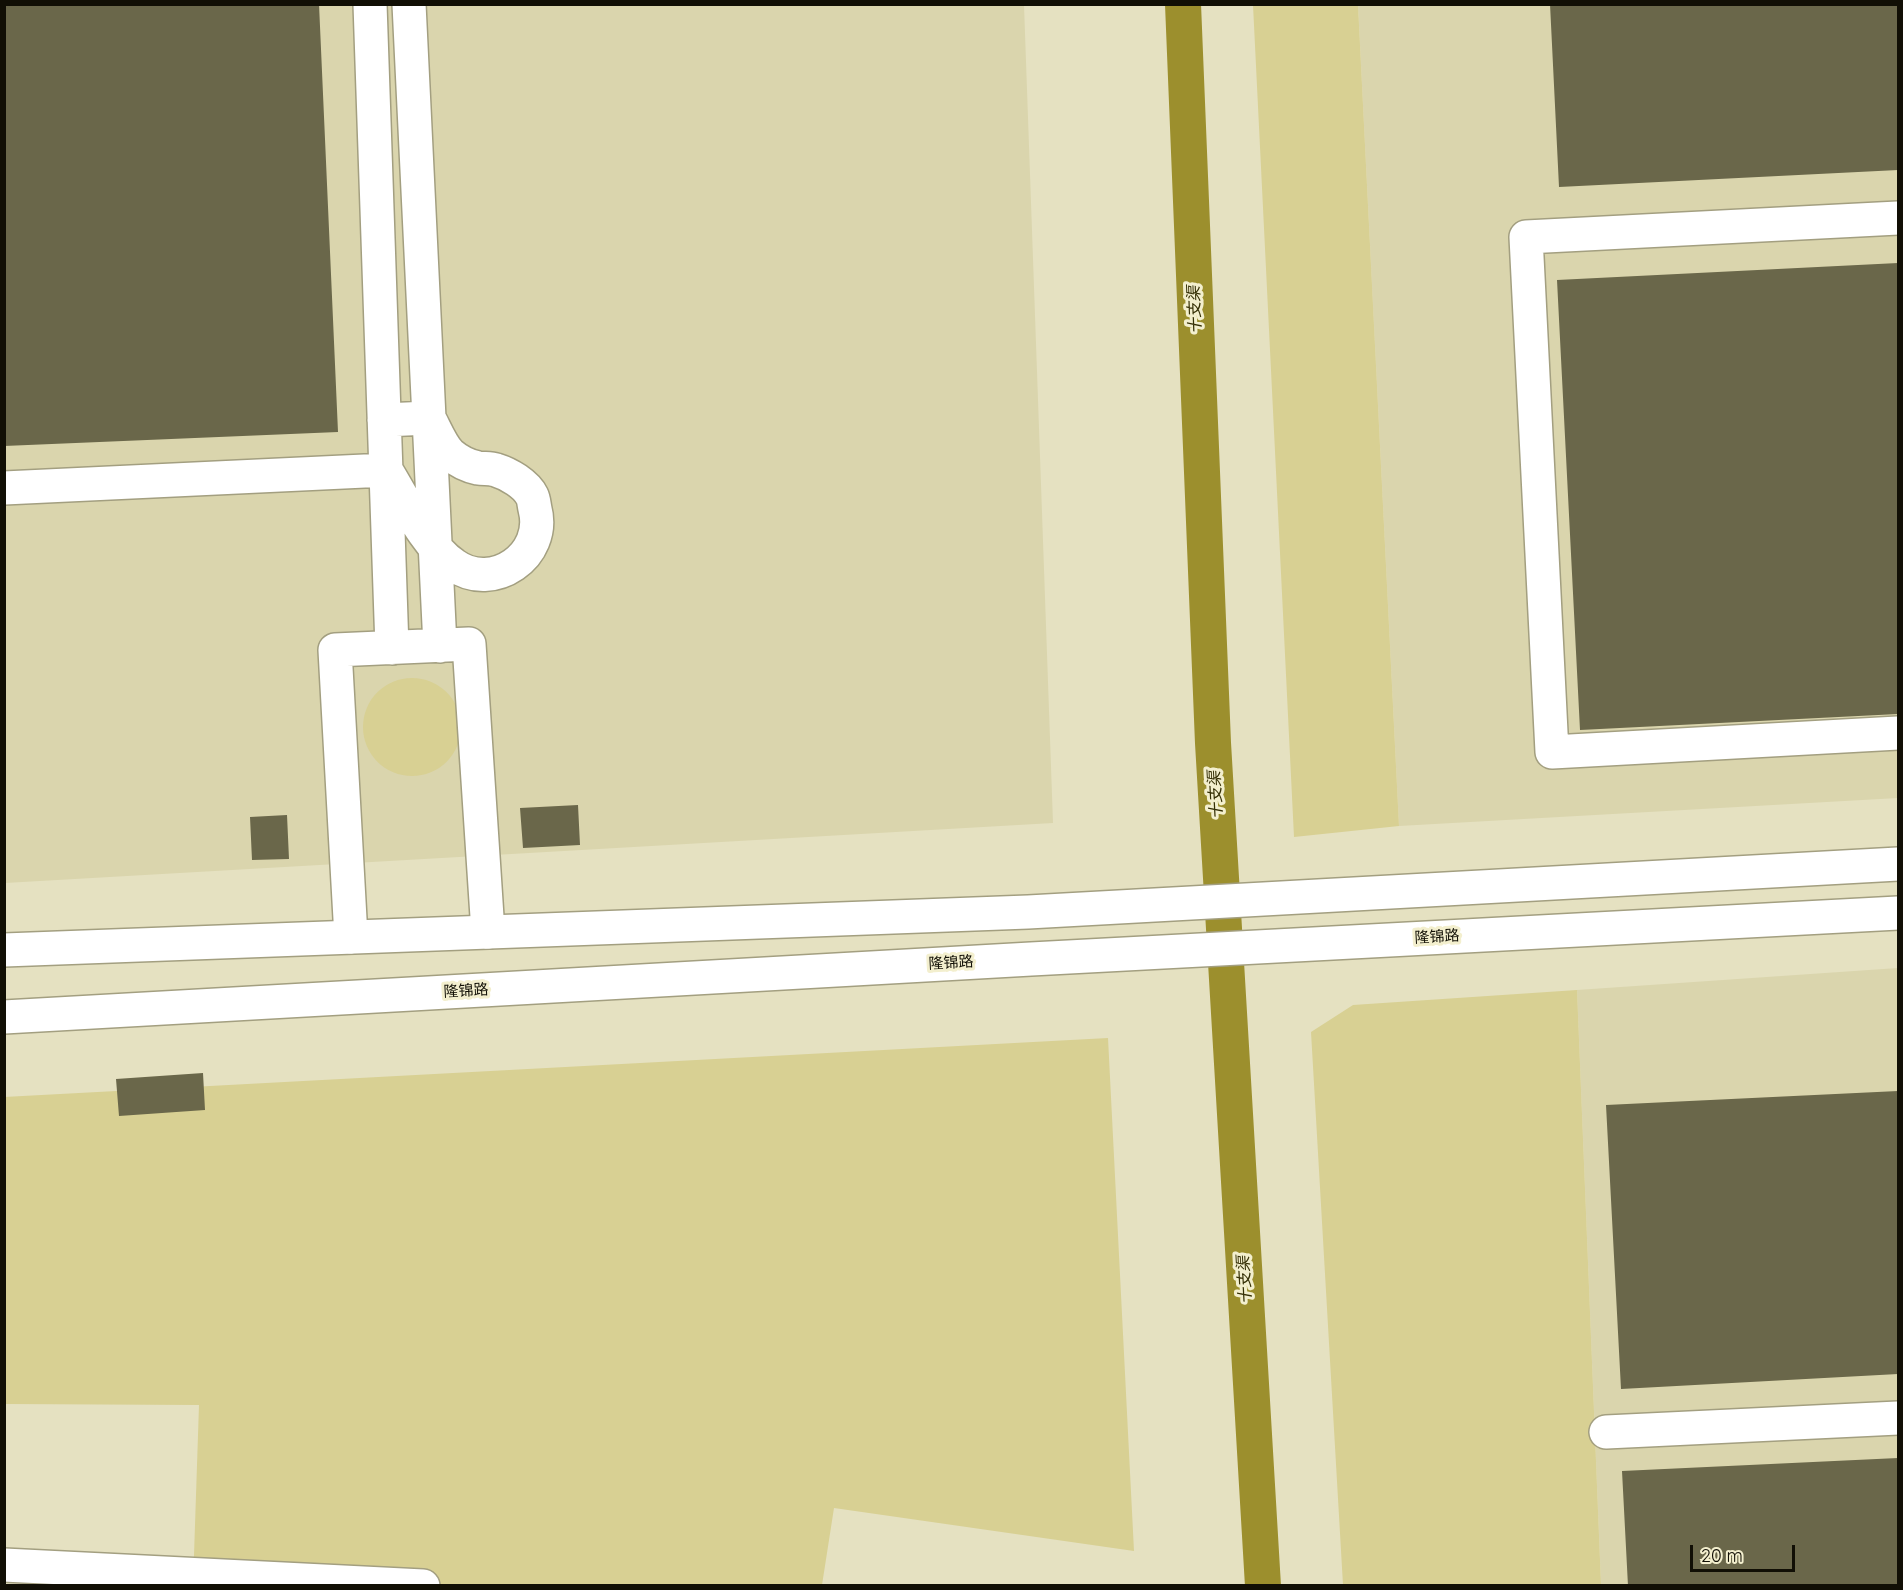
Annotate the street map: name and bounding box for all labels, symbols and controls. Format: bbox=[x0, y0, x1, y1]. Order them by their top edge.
water label: 十支渠 bbox=[1185, 286, 1205, 334]
water label: 十支渠 bbox=[1205, 771, 1227, 819]
street label: 隆锦路 bbox=[1414, 927, 1460, 947]
street label: 隆锦路 bbox=[928, 953, 974, 973]
street label: 隆锦路 bbox=[443, 981, 489, 1001]
water label: 十支渠 bbox=[1234, 1256, 1256, 1304]
scale bar bbox=[1693, 1533, 1798, 1571]
text: 20 m bbox=[1701, 1544, 1743, 1567]

